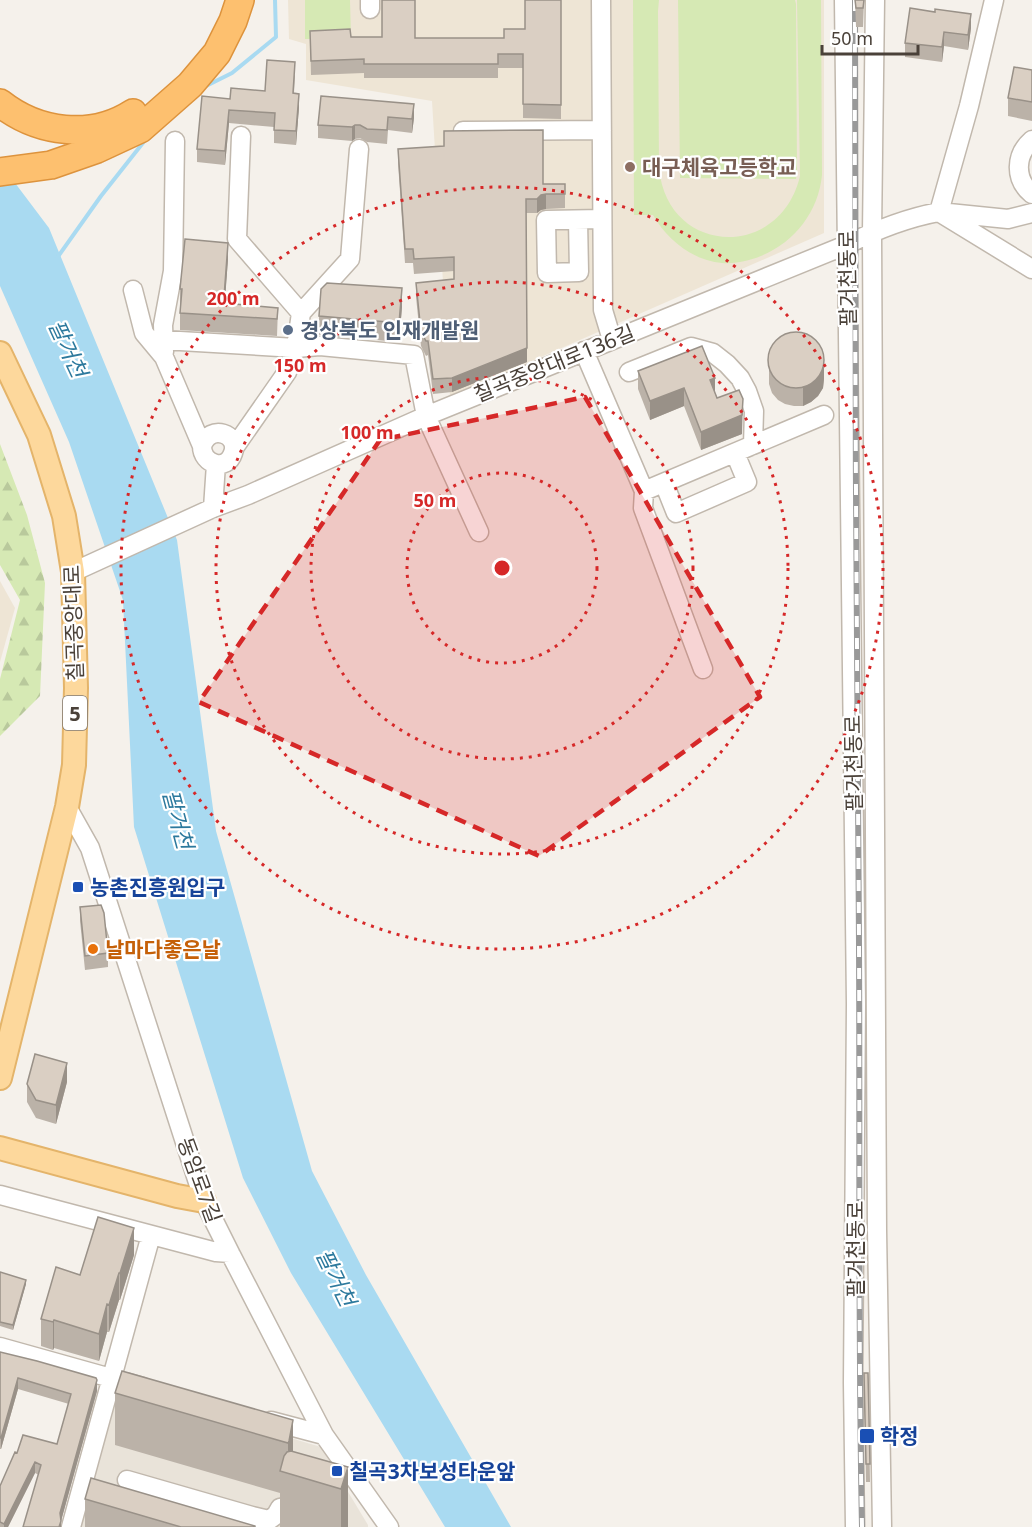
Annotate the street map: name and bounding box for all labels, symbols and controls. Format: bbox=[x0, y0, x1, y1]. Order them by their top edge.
scale bar bbox=[822, 18, 918, 56]
text: 50 m bbox=[831, 26, 873, 50]
place label: 대구체육고등학교 bbox=[642, 153, 797, 181]
marker: 대구체육고등학교 bbox=[623, 160, 637, 174]
street label: 팔거천동로 bbox=[832, 229, 862, 327]
text: 200 m bbox=[206, 286, 260, 310]
water label: 팔거천 bbox=[43, 314, 97, 384]
place label: 경상북도 인재개발원 bbox=[300, 316, 479, 344]
street label: 칠곡중앙대로136길 bbox=[469, 318, 639, 408]
marker: 경상북도 인재개발원 bbox=[281, 323, 295, 337]
text: 150 m bbox=[273, 353, 327, 377]
text: 100 m bbox=[340, 420, 394, 444]
text: 50 m bbox=[414, 488, 456, 512]
centre of rings bbox=[492, 558, 512, 578]
street label: 칠곡중앙대로 bbox=[57, 565, 89, 681]
road number: 5 bbox=[63, 696, 87, 730]
street label: 팔거천동로 bbox=[838, 714, 868, 812]
water label: 팔거천 bbox=[157, 786, 202, 855]
place label: 농촌진흥원입구 bbox=[90, 873, 225, 901]
marker: 농촌진흥원입구 bbox=[71, 880, 85, 894]
place label: 날마다좋은날 bbox=[105, 935, 221, 963]
marker: 날마다좋은날 bbox=[86, 942, 100, 956]
street label: 동암로7길 bbox=[172, 1133, 228, 1227]
street label: 팔거천동로 bbox=[841, 1201, 869, 1297]
water label: 팔거천 bbox=[310, 1243, 365, 1313]
place label: 학정 bbox=[880, 1422, 919, 1450]
marker: 학정 bbox=[858, 1427, 876, 1445]
place label: 칠곡3차보성타운앞 bbox=[349, 1457, 516, 1485]
marker: 칠곡3차보성타운앞 bbox=[330, 1464, 344, 1478]

